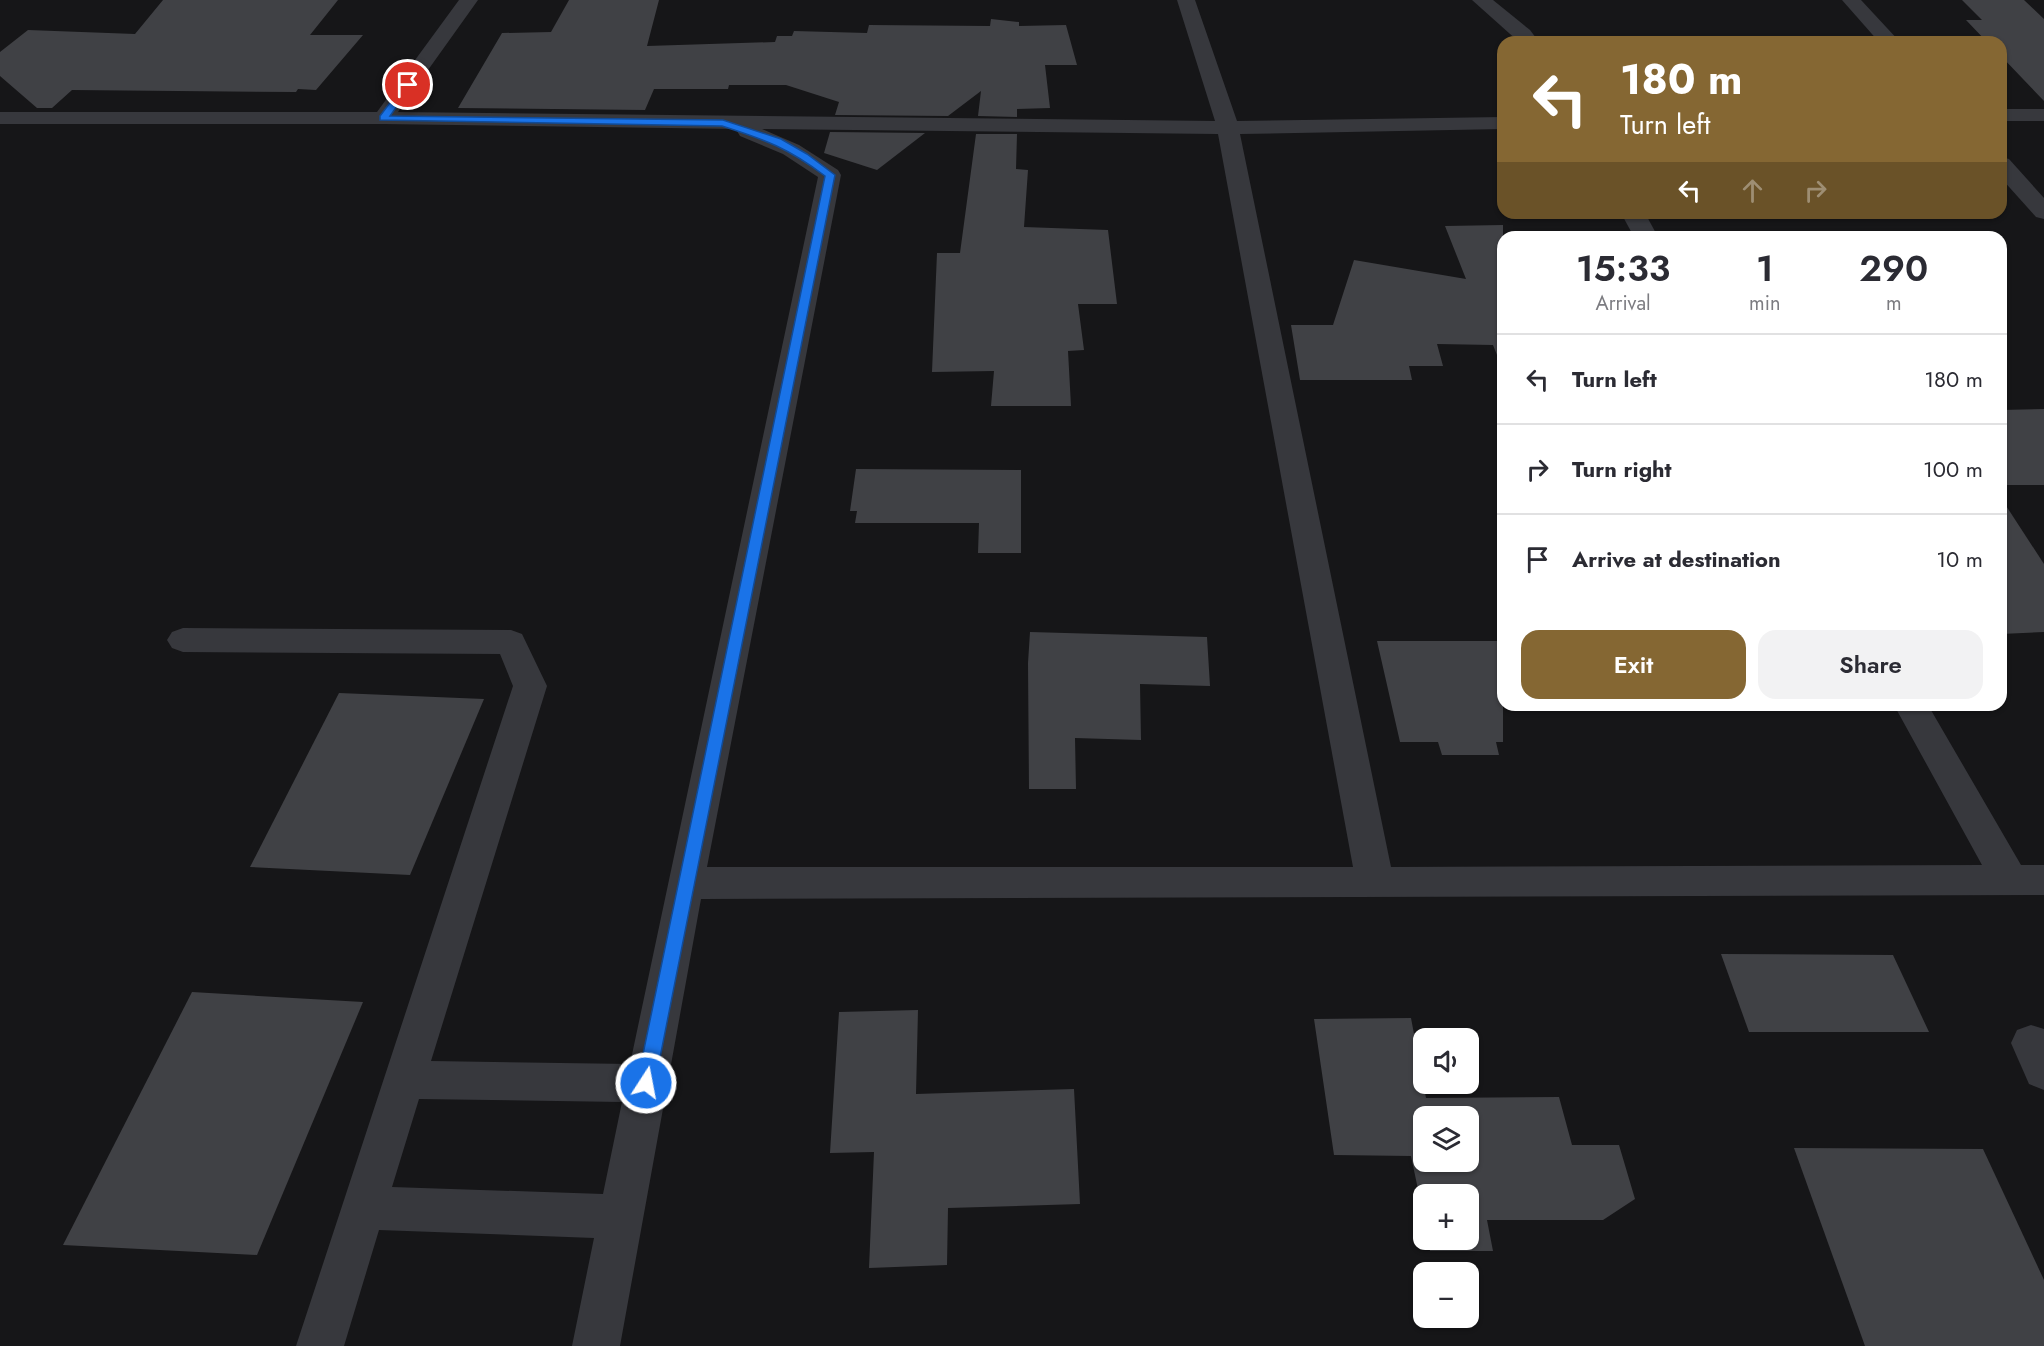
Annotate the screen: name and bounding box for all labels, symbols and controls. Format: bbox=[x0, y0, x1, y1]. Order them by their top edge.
text: 180 m bbox=[1620, 49, 1743, 110]
pin bbox=[382, 59, 433, 110]
icon: left bbox=[1521, 60, 1599, 138]
icon: arrive bbox=[391, 68, 424, 101]
text: Turn left bbox=[1620, 105, 1710, 144]
icon: left bbox=[1673, 174, 1706, 207]
icon: ahead bbox=[1736, 174, 1769, 207]
icon: right bbox=[1799, 174, 1832, 207]
text: 15:33 bbox=[1576, 242, 1670, 294]
text: 1 bbox=[1756, 242, 1774, 294]
text: 290 bbox=[1859, 242, 1928, 294]
text: Arrival bbox=[1595, 289, 1651, 318]
text: min bbox=[1749, 289, 1780, 318]
text: m bbox=[1886, 289, 1901, 318]
icon: left bbox=[1521, 363, 1554, 396]
text: Turn left bbox=[1572, 363, 1657, 395]
text: 180 m bbox=[1924, 363, 1983, 395]
icon: right bbox=[1521, 453, 1554, 486]
text: Turn right bbox=[1572, 453, 1672, 485]
text: 100 m bbox=[1923, 453, 1983, 485]
icon: arrive bbox=[1521, 543, 1554, 576]
text: Arrive at destination bbox=[1572, 543, 1781, 575]
text: 10 m bbox=[1936, 543, 1983, 575]
button: Exit bbox=[1521, 630, 1746, 699]
button: Share bbox=[1758, 630, 1983, 699]
map controls bbox=[1413, 1028, 1479, 1328]
button: sound bbox=[1413, 1028, 1479, 1094]
position arrow bbox=[614, 1051, 678, 1115]
button: layers bbox=[1413, 1106, 1479, 1172]
button: + bbox=[1413, 1184, 1479, 1250]
button: − bbox=[1413, 1262, 1479, 1328]

